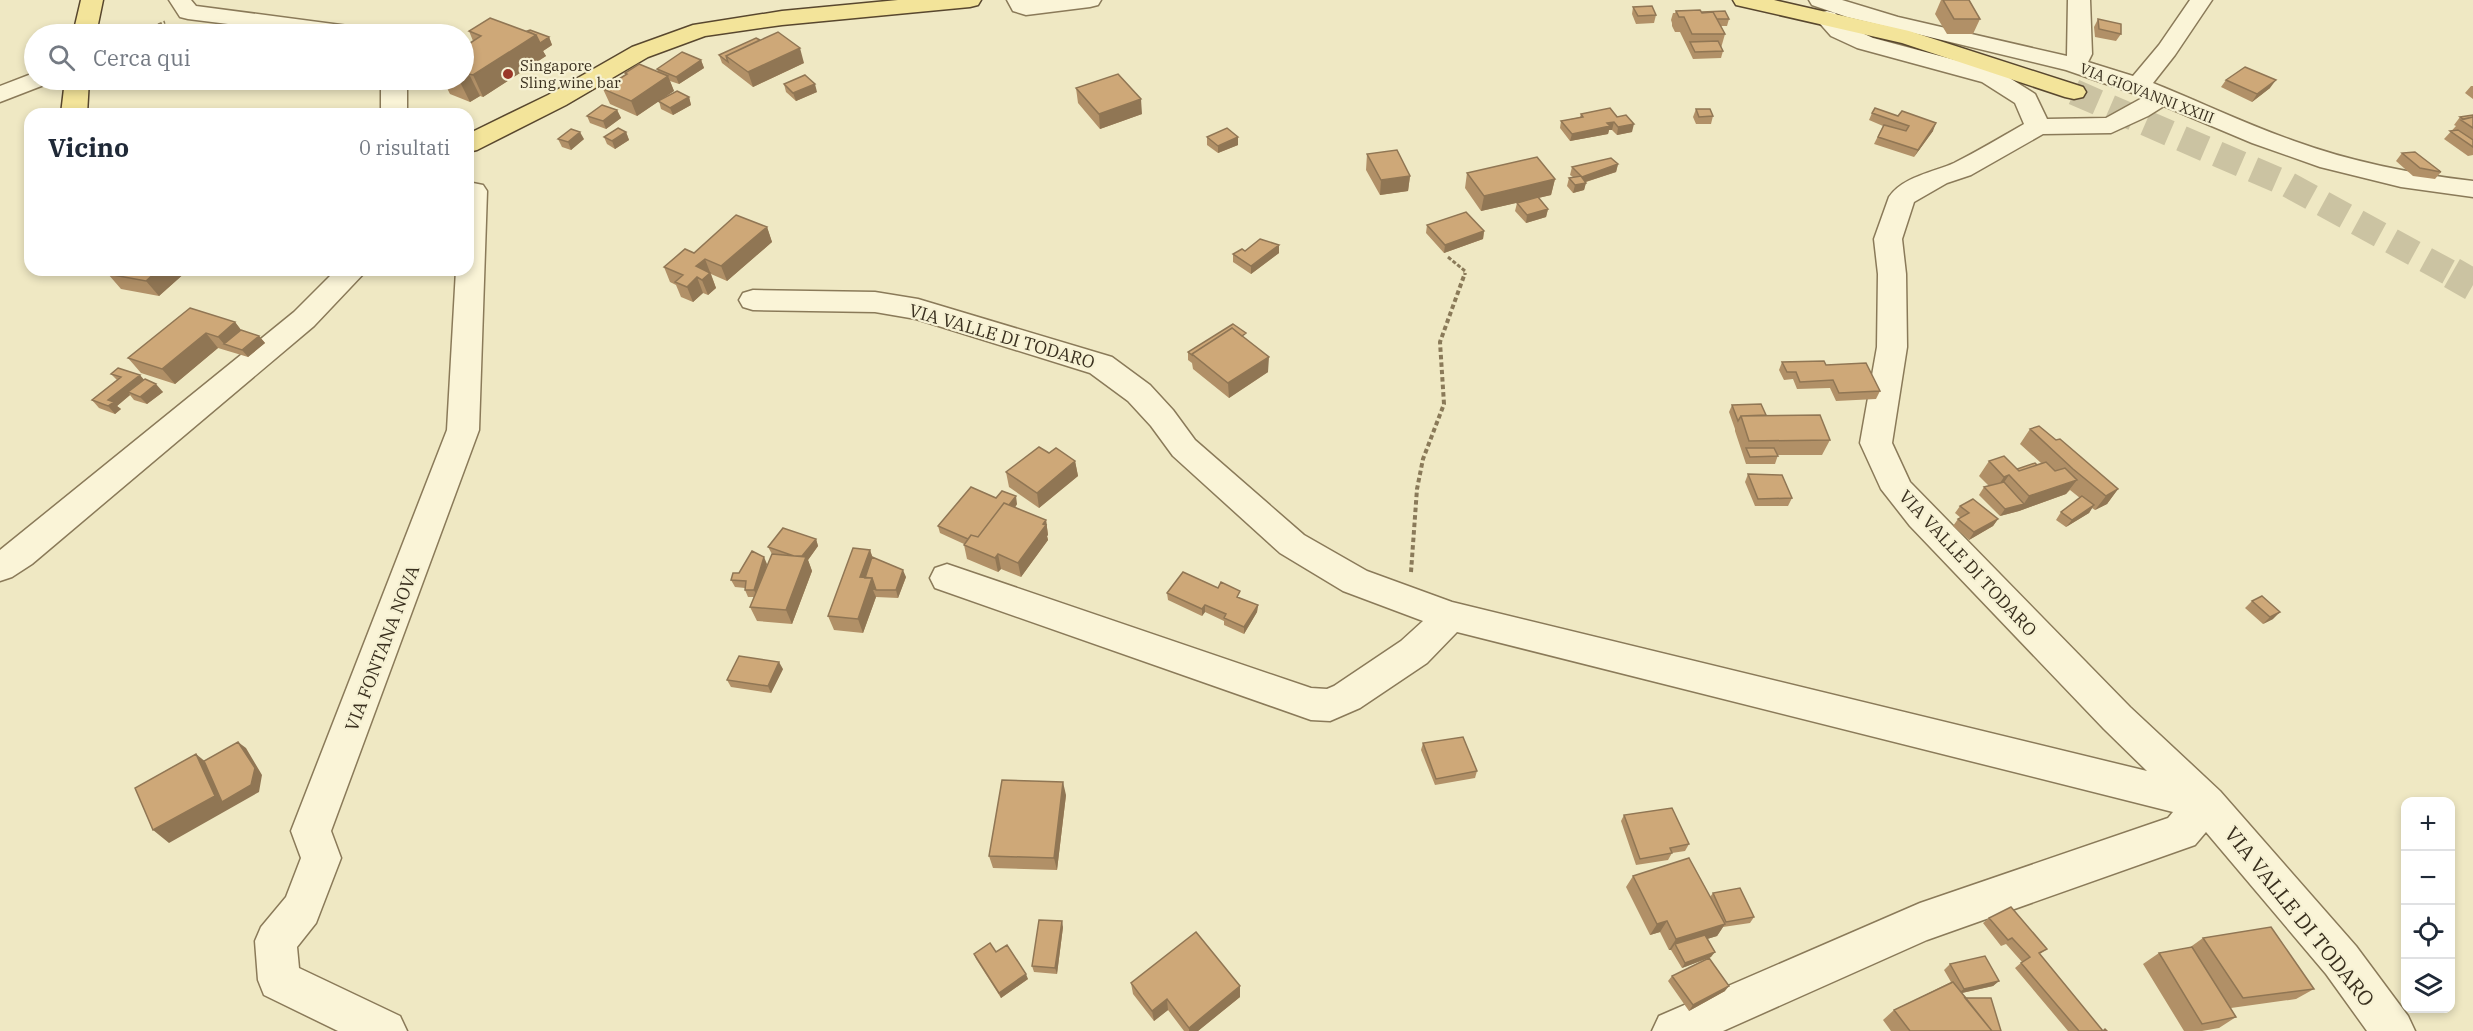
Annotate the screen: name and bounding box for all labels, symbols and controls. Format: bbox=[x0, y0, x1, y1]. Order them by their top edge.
search box bbox=[24, 24, 474, 90]
icon: search bbox=[45, 41, 78, 74]
text: Cerca qui bbox=[93, 43, 191, 72]
place label: Singapore Sling wine bar bbox=[520, 56, 621, 92]
street label: VIA GIOVANNI XXIII bbox=[2077, 59, 2217, 127]
marker: Singapore Sling wine bar bbox=[501, 67, 515, 81]
text: Vicino bbox=[48, 130, 129, 164]
text: 0 risultati bbox=[359, 134, 450, 161]
street label: VIA VALLE DI TODARO bbox=[906, 298, 1098, 374]
street label: VIA VALLE DI TODARO bbox=[1894, 485, 2042, 641]
street label: VIA FONTANA NOVA bbox=[340, 561, 424, 734]
map controls bbox=[2401, 797, 2455, 1013]
button: + bbox=[2401, 797, 2455, 851]
street label: VIA VALLE DI TODARO bbox=[2219, 820, 2381, 1012]
button: − bbox=[2401, 851, 2455, 905]
button: locate bbox=[2401, 905, 2455, 959]
button: layers bbox=[2401, 959, 2455, 1013]

